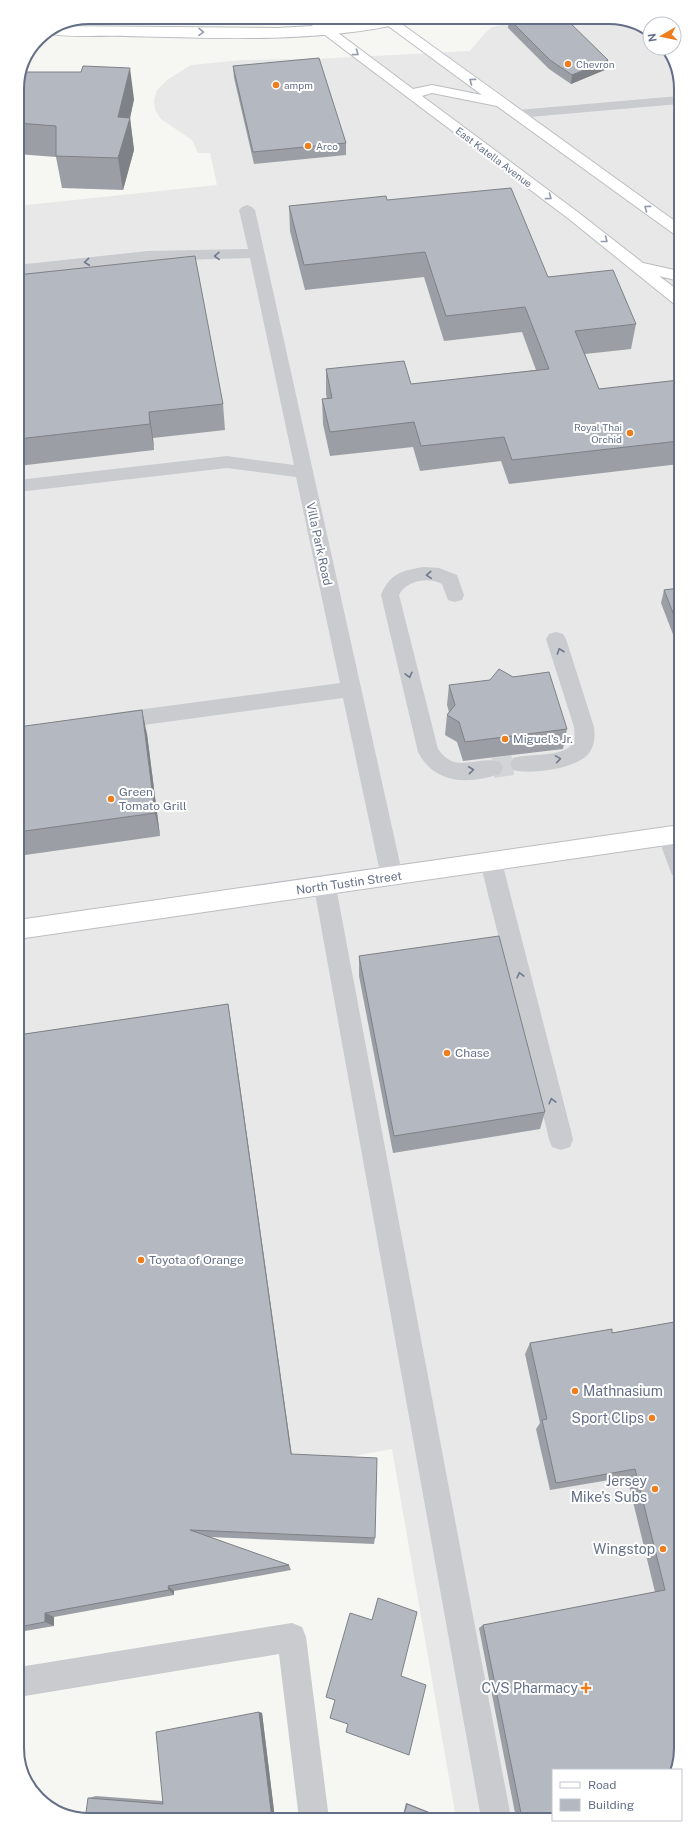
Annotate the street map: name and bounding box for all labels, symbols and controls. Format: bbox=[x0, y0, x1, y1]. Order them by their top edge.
north arrow bbox=[642, 16, 682, 56]
one-way arrow bbox=[198, 28, 204, 36]
text: N bbox=[646, 32, 659, 43]
one-way arrow bbox=[352, 48, 359, 56]
place label: Chevron bbox=[576, 58, 615, 70]
marker: Chevron bbox=[563, 59, 573, 69]
place label: ampm bbox=[284, 79, 313, 91]
one-way arrow bbox=[470, 79, 477, 86]
marker: ampm bbox=[271, 80, 281, 90]
street label: East Katella Avenue bbox=[453, 124, 535, 190]
place label: Arco bbox=[316, 140, 338, 152]
marker: Arco bbox=[303, 141, 313, 151]
one-way arrow bbox=[545, 193, 552, 200]
one-way arrow bbox=[645, 206, 652, 213]
one-way arrow bbox=[600, 235, 607, 242]
one-way arrow bbox=[214, 251, 220, 260]
one-way arrow bbox=[84, 258, 90, 267]
place label: Royal Thai Orchid bbox=[574, 421, 622, 445]
marker: Royal Thai Orchid bbox=[625, 428, 635, 438]
street label: Villa Park Road bbox=[303, 501, 335, 587]
one-way arrow bbox=[426, 570, 432, 579]
one-way arrow bbox=[556, 647, 564, 654]
one-way arrow bbox=[404, 671, 413, 678]
place label: Miguel's Jr. bbox=[513, 732, 573, 746]
marker: Miguel's Jr. bbox=[500, 734, 510, 744]
one-way arrow bbox=[555, 755, 562, 764]
one-way arrow bbox=[468, 766, 474, 775]
place label: Green Tomato Grill bbox=[119, 785, 187, 813]
marker: Green Tomato Grill bbox=[106, 794, 116, 804]
street label: North Tustin Street bbox=[295, 869, 403, 897]
one-way arrow bbox=[516, 971, 525, 978]
place label: Chase bbox=[455, 1046, 490, 1060]
marker: Chase bbox=[442, 1048, 452, 1058]
one-way arrow bbox=[548, 1098, 557, 1105]
place label: Toyota of Orange bbox=[149, 1253, 244, 1267]
marker: Toyota of Orange bbox=[136, 1255, 146, 1265]
place label: Mathnasium bbox=[583, 1383, 663, 1399]
marker: Mathnasium bbox=[570, 1386, 580, 1396]
place label: Sport Clips bbox=[572, 1410, 644, 1426]
marker: Sport Clips bbox=[647, 1413, 657, 1423]
place label: Jersey Mike's Subs bbox=[571, 1473, 647, 1505]
marker: Jersey Mike's Subs bbox=[650, 1484, 660, 1494]
place label: Wingstop bbox=[593, 1541, 655, 1557]
marker: Wingstop bbox=[658, 1544, 668, 1554]
place label: CVS Pharmacy bbox=[481, 1680, 578, 1696]
marker: CVS Pharmacy bbox=[581, 1683, 591, 1693]
legend bbox=[552, 1769, 682, 1821]
text: Road bbox=[588, 1778, 616, 1792]
text: Building bbox=[588, 1798, 634, 1812]

